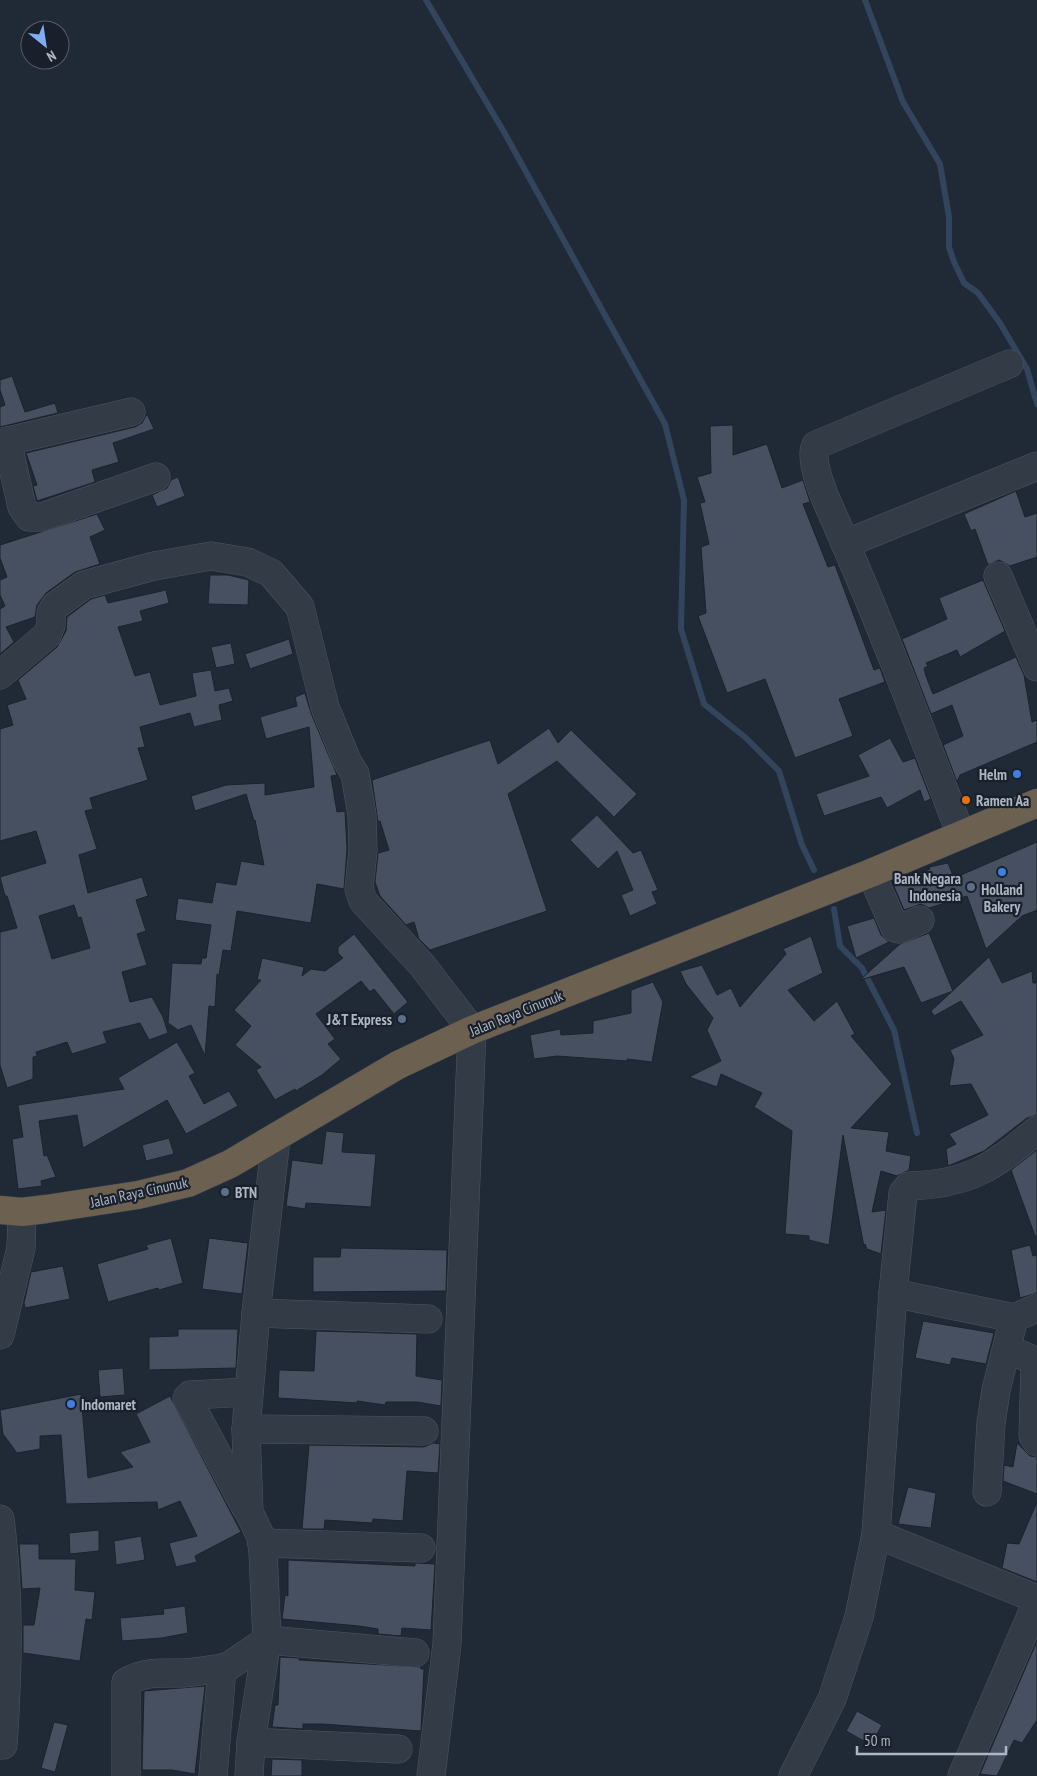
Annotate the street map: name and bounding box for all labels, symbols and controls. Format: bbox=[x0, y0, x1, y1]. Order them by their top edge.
north arrow bbox=[20, 20, 70, 70]
text: N bbox=[44, 47, 59, 66]
place label: Helm bbox=[979, 765, 1007, 784]
marker: Helm bbox=[1011, 768, 1023, 780]
place label: Ramen Aa bbox=[976, 791, 1029, 810]
marker: Ramen Aa bbox=[960, 794, 972, 806]
marker: Holland Bakery bbox=[996, 866, 1008, 878]
place label: Bank Negara Indonesia bbox=[894, 869, 961, 905]
place label: Holland Bakery bbox=[981, 880, 1023, 916]
marker: Bank Negara Indonesia bbox=[965, 881, 977, 893]
street label: Jalan Raya Cinunuk bbox=[466, 986, 566, 1041]
place label: J&T Express bbox=[326, 1010, 392, 1029]
marker: J&T Express bbox=[396, 1013, 408, 1025]
street label: Jalan Raya Cinunuk bbox=[88, 1172, 190, 1212]
place label: BTN bbox=[235, 1183, 257, 1202]
marker: BTN bbox=[219, 1186, 231, 1198]
place label: Indomaret bbox=[81, 1395, 137, 1414]
marker: Indomaret bbox=[65, 1398, 77, 1410]
scale bar bbox=[857, 1724, 1006, 1756]
text: 50 m bbox=[864, 1731, 890, 1750]

